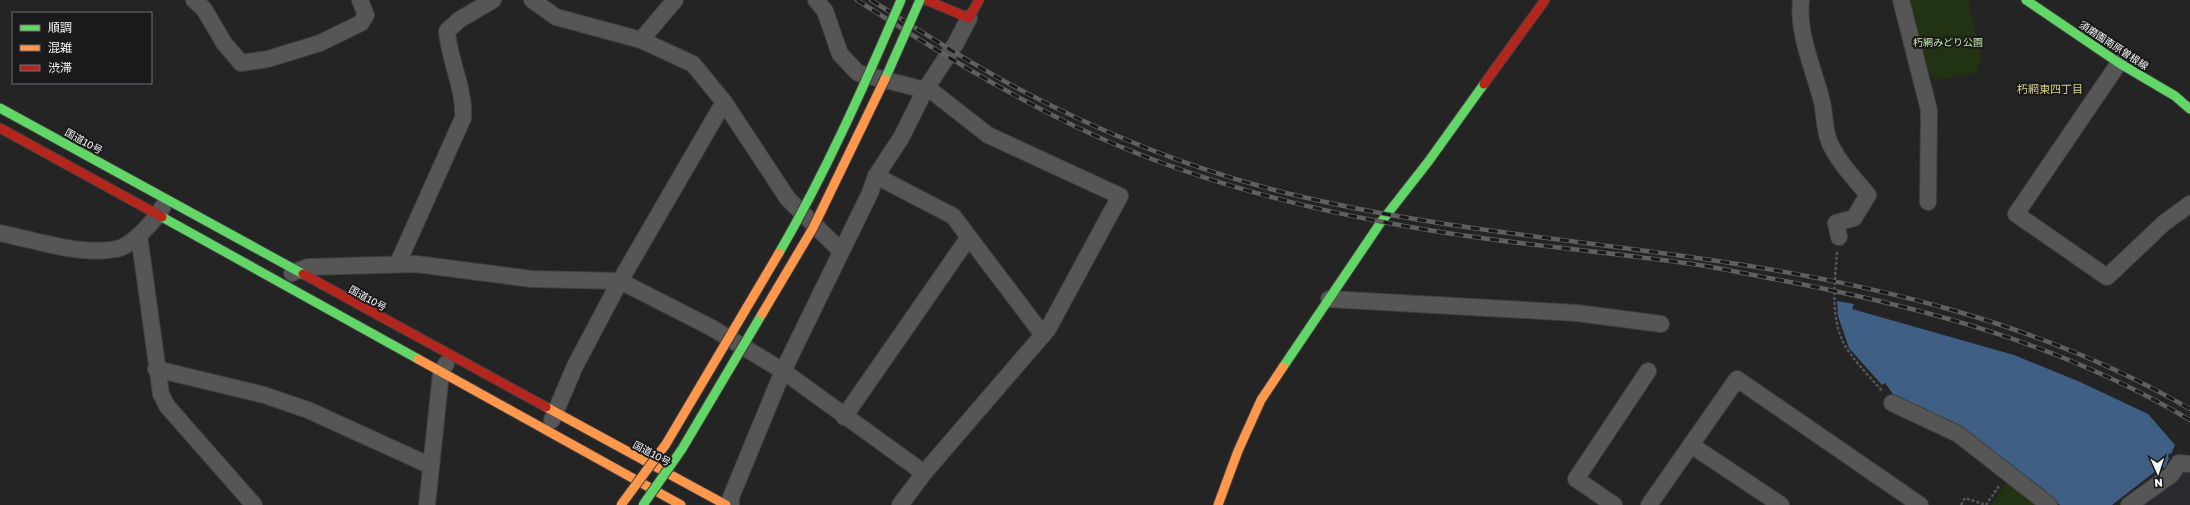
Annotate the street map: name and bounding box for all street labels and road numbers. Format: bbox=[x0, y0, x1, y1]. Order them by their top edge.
street label: 須磨園南原曽根線 bbox=[2077, 18, 2151, 72]
street label: 国道10号 bbox=[63, 126, 105, 156]
street label: 国道10号 bbox=[347, 283, 389, 313]
street label: 国道10号 bbox=[631, 438, 673, 468]

